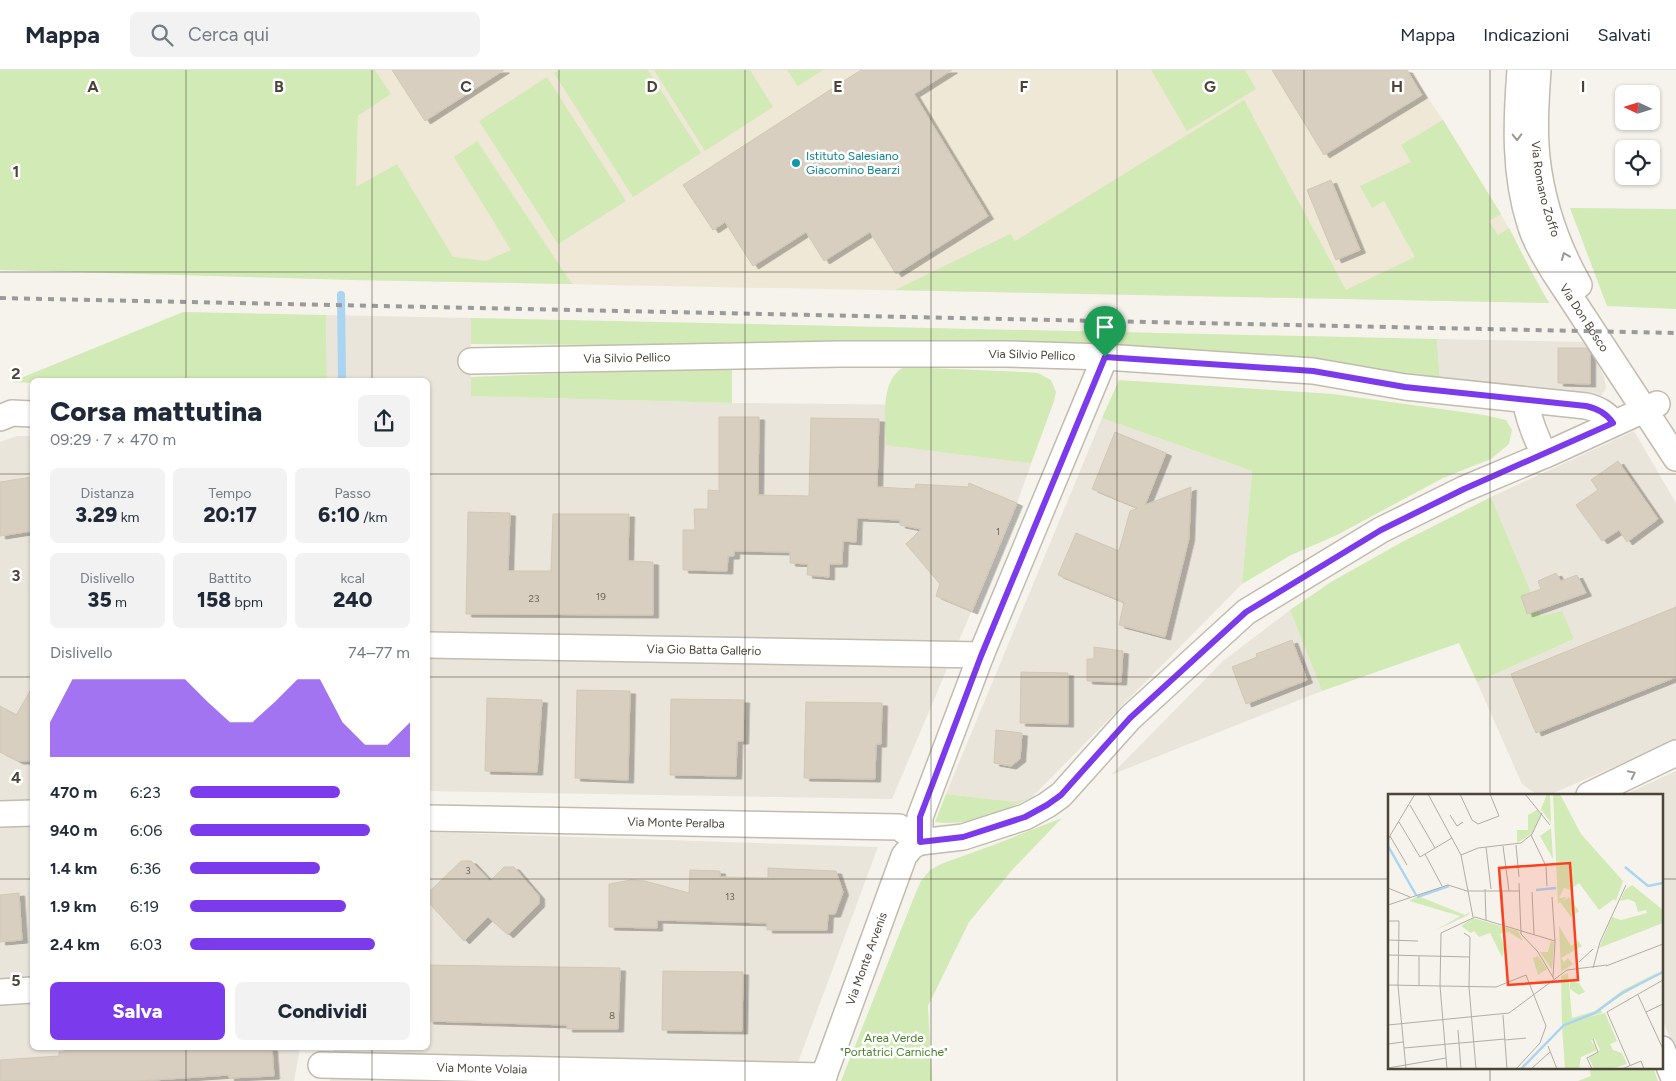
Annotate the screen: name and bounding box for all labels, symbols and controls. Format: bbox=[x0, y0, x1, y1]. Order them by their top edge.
search box bbox=[130, 12, 480, 57]
text: Mappa bbox=[25, 20, 100, 49]
icon: search bbox=[148, 21, 176, 49]
text: Cerca qui bbox=[188, 23, 269, 46]
text: Mappa bbox=[1400, 24, 1455, 46]
text: Indicazioni bbox=[1483, 24, 1569, 46]
text: Salvati bbox=[1597, 24, 1651, 46]
text: A bbox=[87, 77, 99, 96]
text: B bbox=[274, 77, 284, 96]
text: C bbox=[460, 77, 472, 96]
text: D bbox=[646, 77, 658, 96]
text: E bbox=[833, 77, 843, 96]
text: F bbox=[1020, 77, 1029, 96]
text: G bbox=[1204, 77, 1216, 96]
text: H bbox=[1391, 77, 1403, 96]
text: I bbox=[1581, 77, 1585, 96]
north arrow bbox=[1615, 85, 1660, 130]
map controls bbox=[1615, 85, 1660, 185]
one-way arrow bbox=[1512, 133, 1522, 141]
street label: Via Romano Zoffo bbox=[1529, 140, 1563, 239]
button: locate bbox=[1615, 140, 1660, 185]
place label: Istituto Salesiano Giacomino Bearzi bbox=[806, 149, 900, 177]
marker: Istituto Salesiano Giacomino Bearzi bbox=[790, 157, 802, 169]
text: 1 bbox=[13, 162, 19, 181]
one-way arrow bbox=[1561, 252, 1571, 261]
street label: Via Don Bosco bbox=[1557, 281, 1611, 355]
pin bbox=[1084, 306, 1126, 357]
icon: arrive bbox=[1091, 313, 1119, 341]
street label: Via Silvio Pellico bbox=[988, 347, 1076, 363]
street label: Via Silvio Pellico bbox=[583, 350, 671, 366]
text: 2 bbox=[11, 364, 21, 383]
text: Corsa mattutina bbox=[50, 394, 262, 428]
button: share bbox=[358, 395, 410, 447]
text: 09:29 · 7 × 470 m bbox=[50, 430, 176, 449]
text: Distanza bbox=[81, 485, 134, 502]
text: Tempo bbox=[209, 485, 251, 502]
text: Passo bbox=[335, 485, 371, 502]
text: 3.29 bbox=[75, 502, 117, 527]
text: 20:17 bbox=[203, 502, 257, 527]
text: 6:10 bbox=[318, 502, 360, 527]
text: km bbox=[117, 509, 139, 526]
text: /km bbox=[360, 509, 387, 526]
house number: 1 bbox=[996, 525, 1000, 538]
text: 3 bbox=[12, 566, 21, 585]
text: Dislivello bbox=[80, 570, 135, 587]
text: Battito bbox=[209, 570, 251, 587]
text: kcal bbox=[340, 570, 365, 587]
text: 35 bbox=[88, 587, 112, 612]
text: 158 bbox=[197, 587, 231, 612]
text: 240 bbox=[333, 587, 372, 612]
house number: 19 bbox=[596, 590, 606, 603]
house number: 23 bbox=[528, 592, 540, 605]
text: m bbox=[112, 594, 127, 611]
text: bpm bbox=[231, 594, 263, 611]
street label: Via Gio Batta Gallerio bbox=[647, 642, 761, 658]
text: Dislivello bbox=[50, 643, 113, 662]
text: 74–77 m bbox=[348, 643, 410, 662]
text: 4 bbox=[11, 768, 21, 787]
one-way arrow bbox=[1627, 770, 1636, 780]
text: 470 m bbox=[50, 783, 97, 802]
text: 6:23 bbox=[130, 783, 161, 802]
inset map bbox=[1388, 794, 1664, 1068]
street label: Via Monte Peralba bbox=[627, 815, 725, 831]
text: 940 m bbox=[50, 821, 98, 840]
text: 6:06 bbox=[130, 821, 162, 840]
text: 1.4 km bbox=[50, 859, 97, 878]
text: 6:36 bbox=[130, 859, 161, 878]
house number: 3 bbox=[465, 864, 471, 877]
house number: 13 bbox=[725, 890, 735, 903]
text: 1.9 km bbox=[50, 897, 96, 916]
text: 6:19 bbox=[130, 897, 159, 916]
street label: Via Monte Arvenis bbox=[843, 910, 890, 1007]
text: 2.4 km bbox=[50, 935, 100, 954]
text: 6:03 bbox=[130, 935, 162, 954]
text: 5 bbox=[11, 971, 21, 990]
button: Salva bbox=[50, 982, 225, 1040]
button: Condividi bbox=[235, 982, 410, 1040]
house number: 8 bbox=[609, 1009, 615, 1022]
park label: Area Verde "Portatrici Carniche" bbox=[840, 1031, 948, 1059]
street label: Via Monte Volaia bbox=[437, 1061, 527, 1077]

